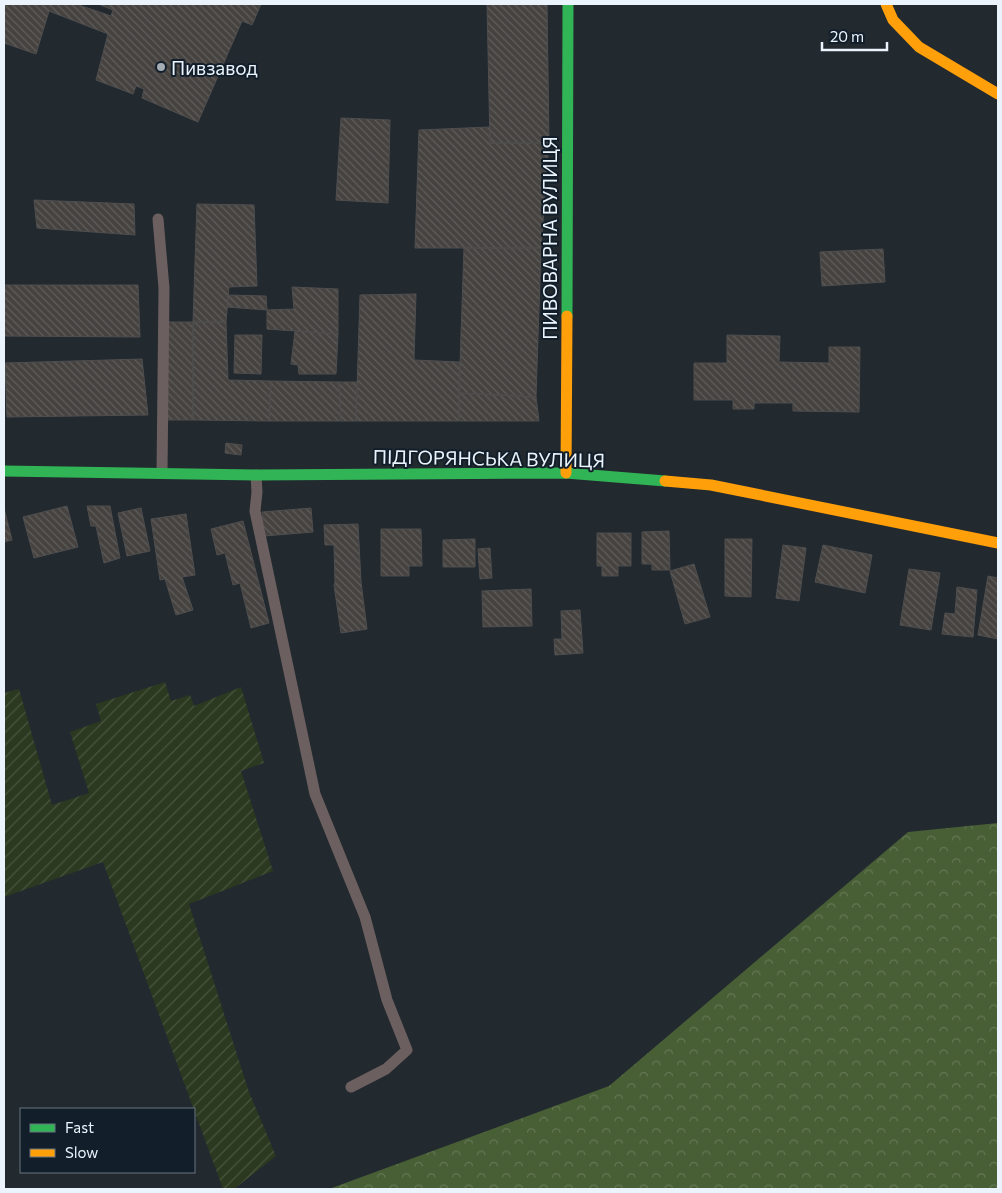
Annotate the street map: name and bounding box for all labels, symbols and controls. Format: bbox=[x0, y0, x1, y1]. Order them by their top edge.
scale bar bbox=[822, 20, 887, 52]
text: 20 m bbox=[830, 27, 864, 45]
place label: Пивзавод bbox=[171, 56, 258, 79]
marker: Пивзавод bbox=[155, 61, 167, 73]
street label: ПИВОВАРНА ВУЛИЦЯ bbox=[538, 136, 561, 340]
street label: ПІДГОРЯНСЬКА ВУЛИЦЯ bbox=[373, 444, 605, 472]
legend bbox=[20, 1108, 195, 1173]
text: Fast bbox=[65, 1118, 94, 1136]
text: Slow bbox=[65, 1143, 98, 1161]

